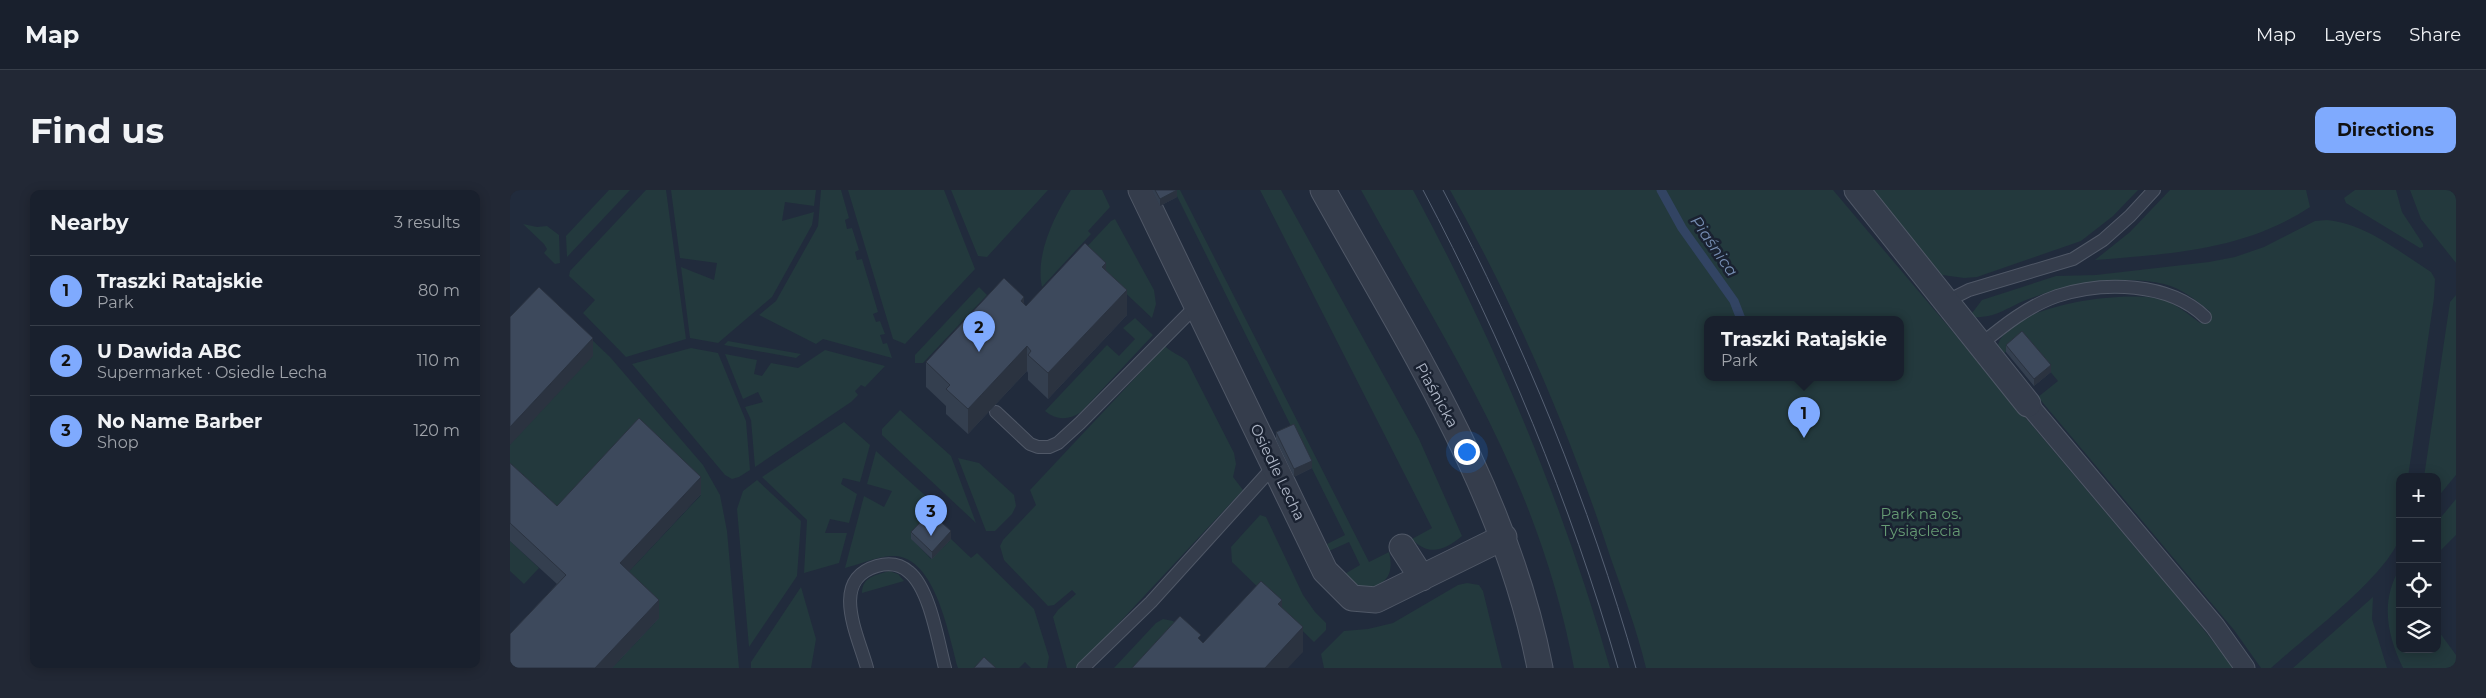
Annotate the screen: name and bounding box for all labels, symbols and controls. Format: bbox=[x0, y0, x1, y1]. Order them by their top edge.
text: Map bbox=[25, 20, 79, 49]
text: Map bbox=[2256, 24, 2296, 46]
text: Layers bbox=[2324, 24, 2381, 46]
text: Share bbox=[2409, 24, 2461, 46]
button: Directions bbox=[2315, 107, 2456, 153]
text: Find us bbox=[30, 109, 164, 152]
text: Nearby bbox=[50, 210, 129, 235]
water label: Piaśnica bbox=[1686, 212, 1742, 280]
text: 3 results bbox=[394, 213, 460, 232]
text: Traszki Ratajskie bbox=[97, 270, 263, 293]
text: 1 bbox=[63, 281, 69, 300]
text: 80 m bbox=[418, 281, 460, 300]
text: Park bbox=[97, 293, 134, 312]
pin: 2 bbox=[963, 311, 995, 352]
popup bbox=[1704, 316, 1904, 381]
text: Traszki Ratajskie bbox=[1721, 328, 1887, 351]
text: U Dawida ABC bbox=[97, 340, 241, 363]
text: 2 bbox=[61, 351, 71, 370]
text: 110 m bbox=[417, 351, 460, 370]
text: Park bbox=[1721, 351, 1758, 370]
street label: Piaśnicka bbox=[1411, 359, 1463, 431]
text: Supermarket · Osiedle Lecha bbox=[97, 363, 327, 382]
pin: 1 bbox=[1788, 397, 1820, 438]
text: No Name Barber bbox=[97, 410, 262, 433]
text: 3 bbox=[61, 421, 71, 440]
text: 120 m bbox=[413, 421, 460, 440]
street label: Osiedle Lecha bbox=[1246, 421, 1310, 523]
text: Shop bbox=[97, 433, 139, 452]
your location bbox=[1454, 439, 1480, 465]
map controls bbox=[2396, 473, 2441, 653]
button: + bbox=[2396, 473, 2441, 518]
pin: 3 bbox=[915, 495, 947, 536]
park label: Park na os. Tysiąclecia bbox=[1880, 504, 1962, 540]
button: − bbox=[2396, 518, 2441, 563]
button: locate bbox=[2396, 563, 2441, 608]
button: layers bbox=[2396, 608, 2441, 653]

